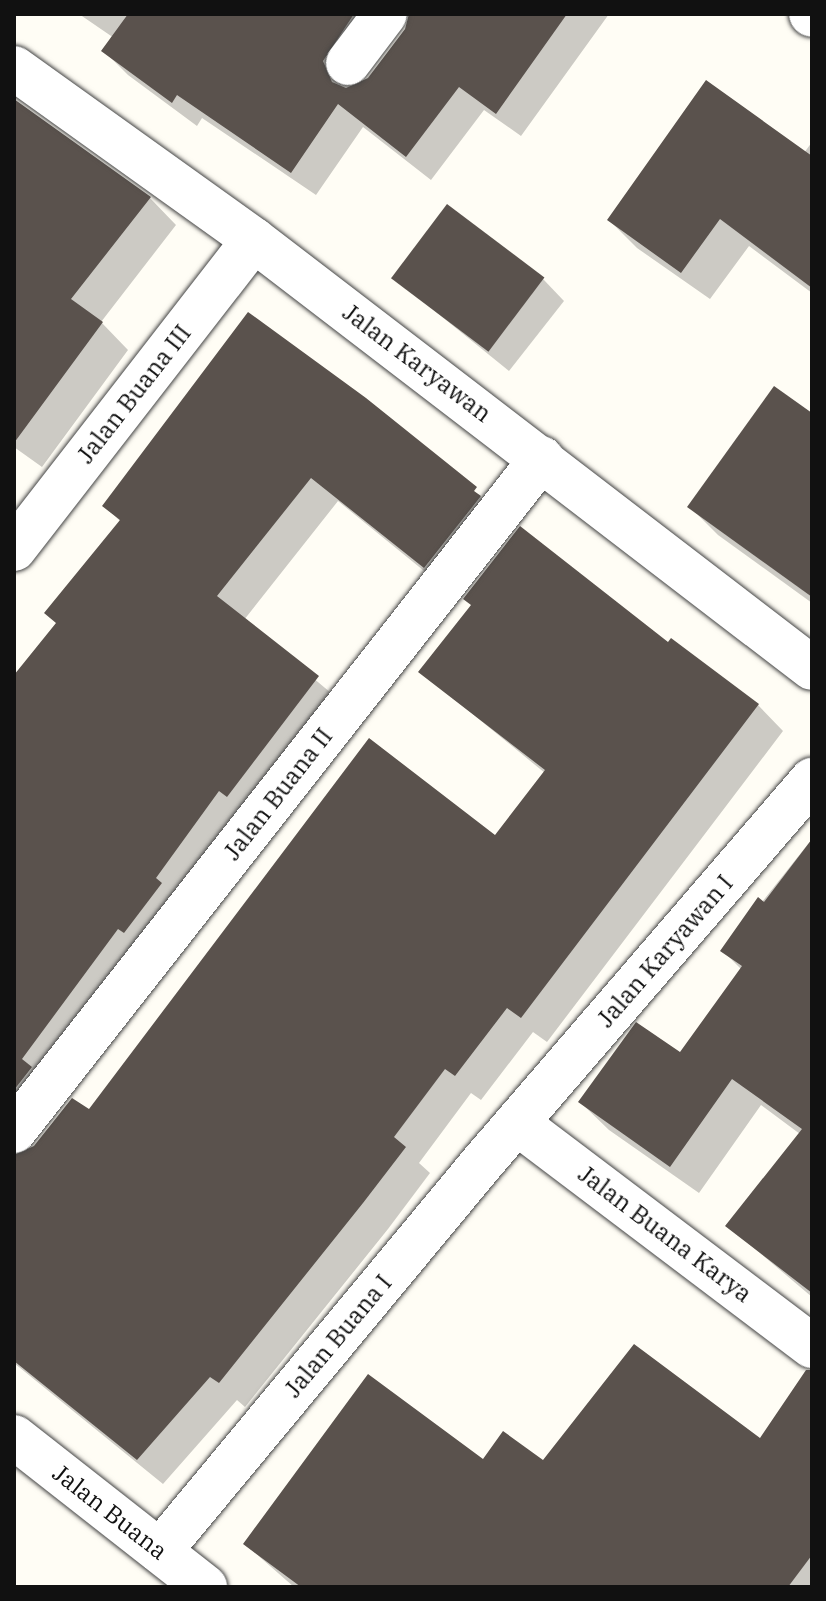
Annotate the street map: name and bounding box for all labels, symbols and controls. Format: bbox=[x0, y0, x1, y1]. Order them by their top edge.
street label: Jalan Karyawan bbox=[337, 298, 497, 428]
street label: Jalan Buana III bbox=[71, 319, 197, 469]
street label: Jalan Buana II bbox=[218, 722, 338, 866]
street label: Jalan Karyawan I bbox=[591, 869, 739, 1033]
street label: Jalan Buana Karya bbox=[573, 1159, 757, 1309]
street label: Jalan Buana I bbox=[278, 1269, 398, 1403]
street label: Jalan Buana bbox=[47, 1458, 173, 1566]

